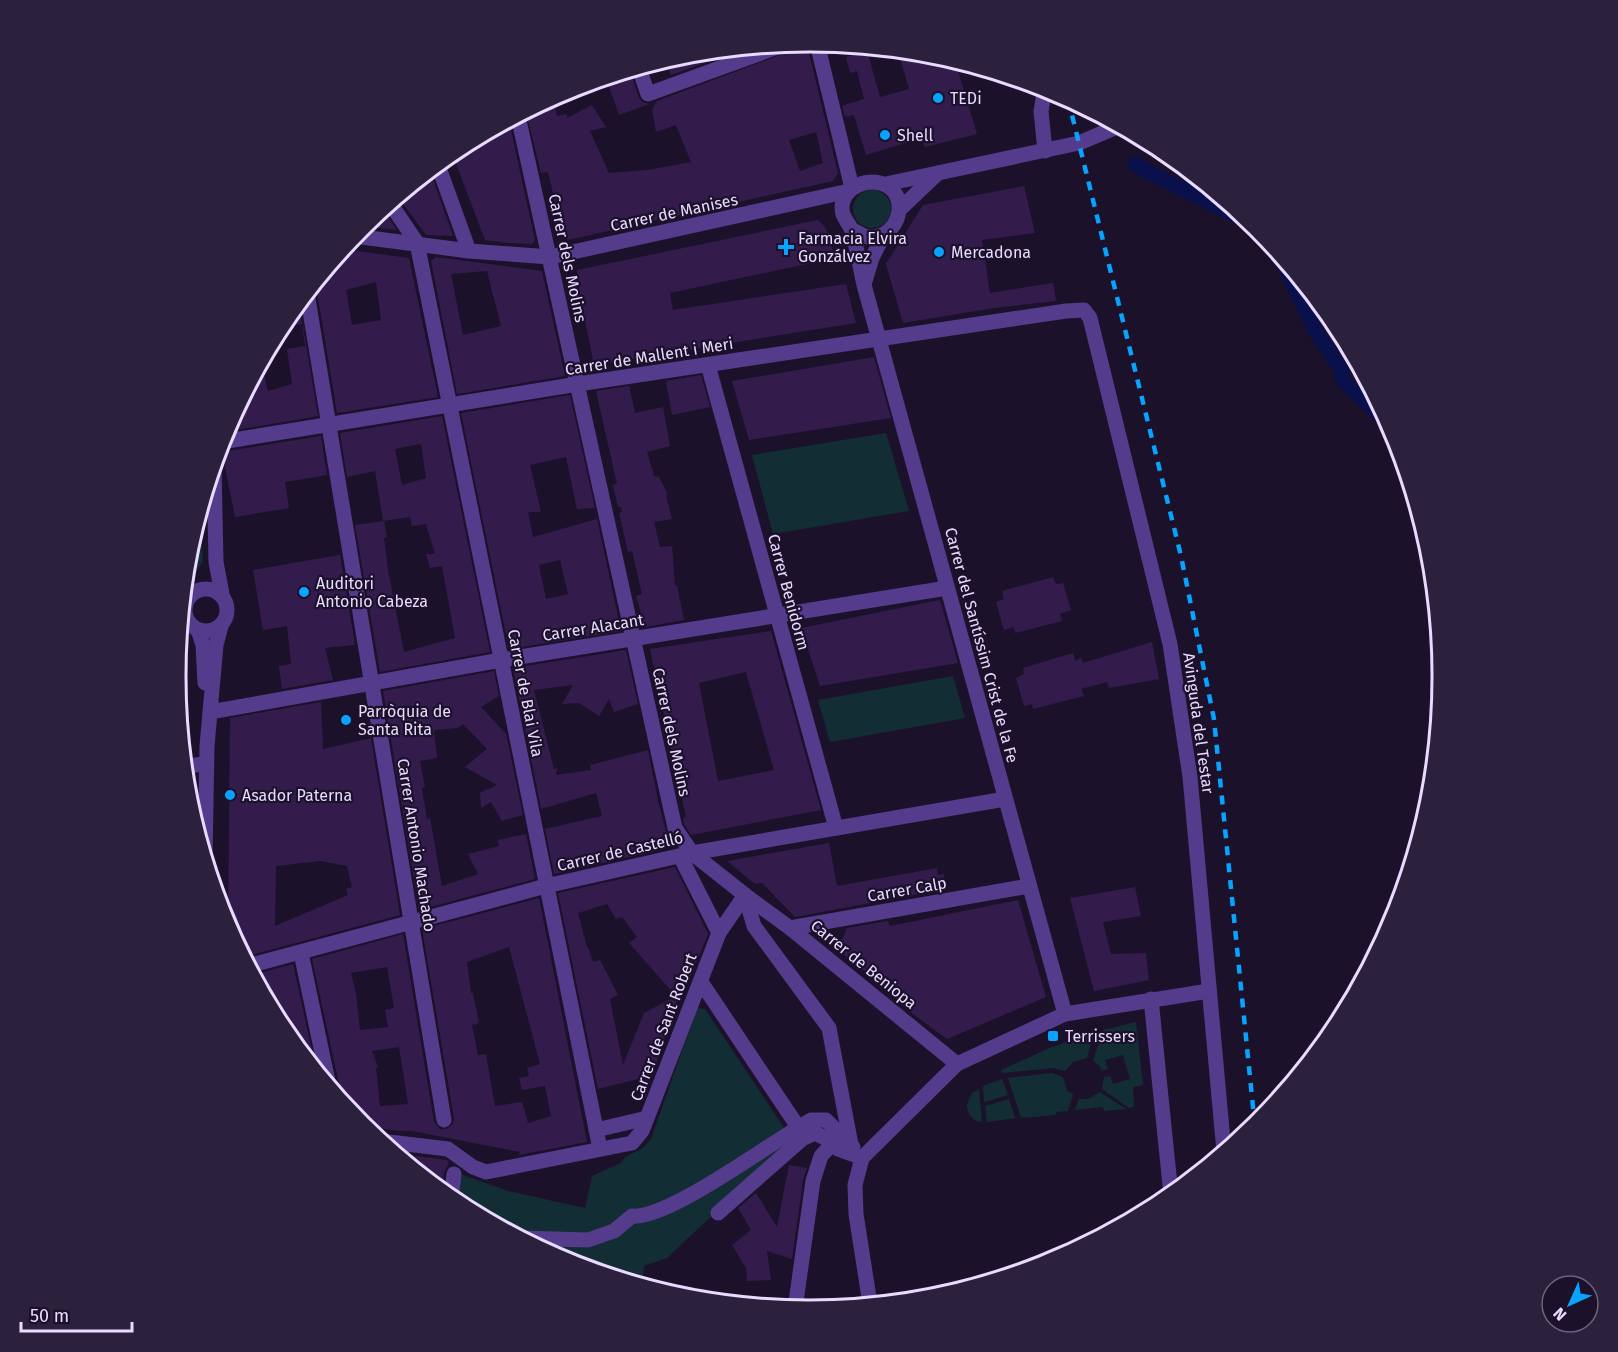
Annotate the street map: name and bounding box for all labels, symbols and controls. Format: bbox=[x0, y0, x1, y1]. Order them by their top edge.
place label: TEDi bbox=[950, 89, 982, 108]
marker: TEDi bbox=[931, 91, 945, 105]
place label: Shell bbox=[897, 126, 934, 145]
marker: Shell bbox=[878, 128, 892, 142]
street label: Carrer de Manises bbox=[609, 190, 740, 235]
street label: Carrer dels Molins bbox=[545, 192, 590, 324]
place label: Farmacia Elvira Gonzálvez bbox=[798, 229, 907, 266]
marker: Farmacia Elvira Gonzálvez bbox=[779, 240, 793, 254]
place label: Mercadona bbox=[951, 243, 1031, 262]
marker: Mercadona bbox=[932, 245, 946, 259]
street label: Carrer de Mallent i Meri bbox=[564, 334, 735, 379]
street label: Carrer del Santíssim Crist de la Fe bbox=[941, 525, 1022, 765]
street label: Carrer Benidorm bbox=[764, 532, 813, 652]
place label: Auditori Antonio Cabeza bbox=[316, 574, 428, 611]
marker: Auditori Antonio Cabeza bbox=[297, 585, 311, 599]
street label: Carrer Alacant bbox=[541, 610, 645, 645]
street label: Carrer de Blai Vila bbox=[504, 628, 547, 758]
street label: Avinguda del Testar bbox=[1179, 651, 1218, 796]
street label: Carrer dels Molins bbox=[649, 666, 694, 798]
place label: Parròquia de Santa Rita bbox=[358, 702, 451, 739]
marker: Parròquia de Santa Rita bbox=[339, 713, 353, 727]
street label: Carrer Antonio Machado bbox=[393, 757, 440, 933]
place label: Asador Paterna bbox=[242, 786, 352, 805]
marker: Asador Paterna bbox=[223, 788, 237, 802]
street label: Carrer de Castelló bbox=[555, 828, 685, 875]
street label: Carrer Calp bbox=[866, 873, 948, 906]
street label: Carrer de Beniopa bbox=[807, 916, 920, 1013]
street label: Carrer de Sant Robert bbox=[626, 950, 701, 1104]
place label: Terrissers bbox=[1065, 1027, 1135, 1046]
marker: Terrissers bbox=[1046, 1029, 1060, 1043]
north arrow bbox=[1540, 1274, 1600, 1334]
scale bar bbox=[21, 1295, 132, 1333]
text: N bbox=[1549, 1304, 1570, 1325]
text: 50 m bbox=[30, 1305, 69, 1327]

